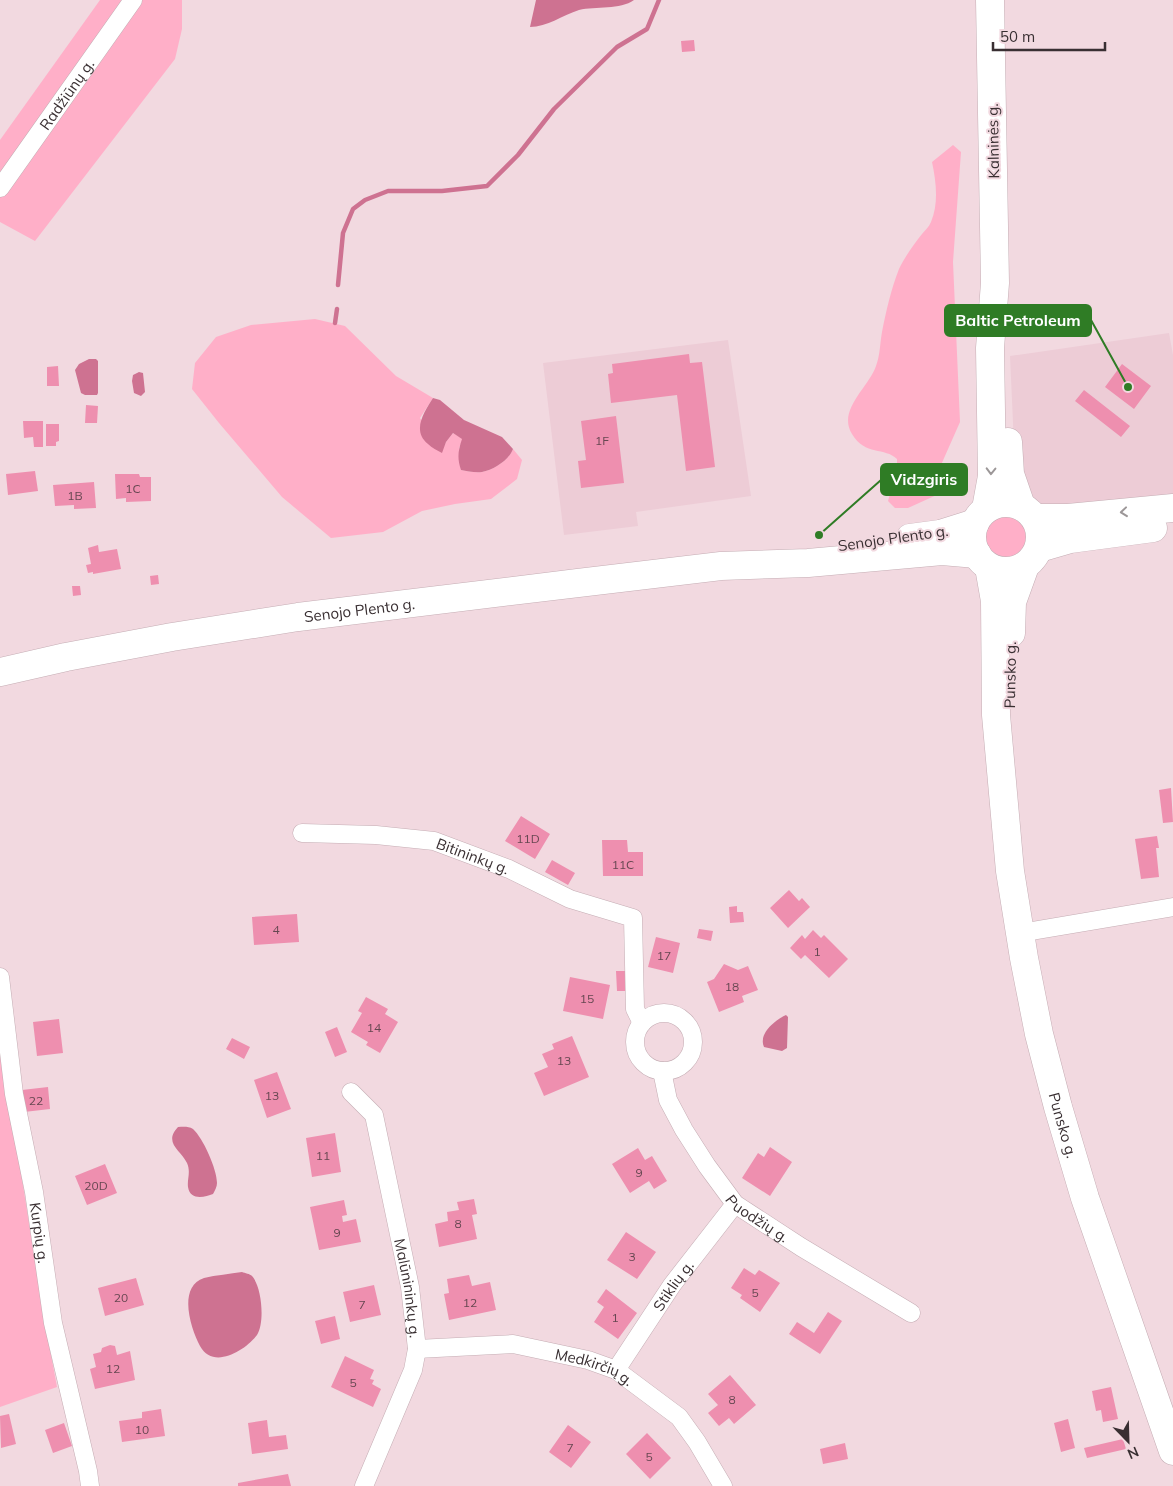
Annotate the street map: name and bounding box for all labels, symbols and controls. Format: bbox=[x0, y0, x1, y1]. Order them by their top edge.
scale bar bbox=[993, 20, 1106, 52]
text: 50 m bbox=[1000, 27, 1035, 46]
street label: Radžiūnų g. bbox=[35, 55, 98, 133]
street label: Kalninės g. bbox=[983, 103, 1003, 179]
callout: Baltic Petroleum bbox=[945, 305, 1091, 336]
text: Baltic Petroleum bbox=[955, 310, 1081, 330]
house number: 1F bbox=[595, 433, 609, 448]
callout: Vidzgiris bbox=[881, 464, 967, 495]
one-way arrow bbox=[986, 467, 997, 475]
text: Vidzgiris bbox=[890, 469, 957, 489]
house number: 1C bbox=[125, 481, 141, 496]
house number: 1B bbox=[67, 488, 83, 503]
one-way arrow bbox=[1120, 507, 1128, 518]
street label: Senojo Plento g. bbox=[837, 521, 949, 555]
street label: Senojo Plento g. bbox=[303, 593, 416, 626]
street label: Punsko g. bbox=[1000, 641, 1020, 709]
house number: 11D bbox=[516, 831, 540, 846]
street label: Bitininkų g. bbox=[434, 833, 512, 878]
house number: 11C bbox=[612, 857, 634, 872]
house number: 4 bbox=[272, 922, 280, 937]
house number: 1 bbox=[813, 944, 821, 959]
house number: 17 bbox=[657, 948, 671, 963]
house number: 18 bbox=[725, 979, 739, 994]
house number: 15 bbox=[580, 991, 594, 1006]
house number: 14 bbox=[367, 1020, 381, 1035]
house number: 13 bbox=[557, 1053, 571, 1068]
house number: 13 bbox=[265, 1088, 279, 1103]
street label: Punsko g. bbox=[1045, 1090, 1082, 1160]
house number: 22 bbox=[29, 1093, 43, 1108]
house number: 11 bbox=[316, 1148, 330, 1163]
house number: 9 bbox=[635, 1165, 643, 1180]
house number: 20D bbox=[84, 1178, 108, 1193]
street label: Puodžių g. bbox=[722, 1191, 793, 1246]
street label: Kurpių g. bbox=[26, 1201, 54, 1264]
house number: 8 bbox=[454, 1216, 462, 1231]
house number: 9 bbox=[333, 1225, 341, 1240]
street label: Malūnininkų g. bbox=[391, 1237, 425, 1339]
house number: 3 bbox=[628, 1249, 636, 1264]
street label: Stiklių g. bbox=[648, 1256, 697, 1314]
house number: 5 bbox=[751, 1285, 759, 1300]
house number: 20 bbox=[114, 1290, 128, 1305]
house number: 12 bbox=[463, 1295, 477, 1310]
house number: 7 bbox=[358, 1297, 366, 1312]
house number: 1 bbox=[611, 1310, 619, 1325]
street label: Medkirčių g. bbox=[554, 1344, 638, 1389]
house number: 12 bbox=[106, 1361, 120, 1376]
house number: 5 bbox=[349, 1375, 357, 1390]
house number: 8 bbox=[728, 1392, 736, 1407]
north arrow bbox=[1103, 1416, 1153, 1466]
house number: 10 bbox=[135, 1422, 149, 1437]
house number: 7 bbox=[566, 1440, 574, 1455]
text: N bbox=[1125, 1443, 1141, 1463]
house number: 5 bbox=[645, 1449, 653, 1464]

